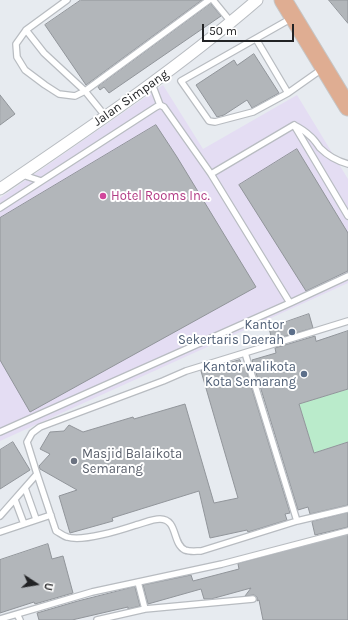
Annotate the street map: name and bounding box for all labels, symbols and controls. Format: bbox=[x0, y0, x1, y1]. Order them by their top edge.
scale bar bbox=[204, 16, 296, 42]
text: 50 m bbox=[209, 24, 237, 38]
street label: Jalan Simpang bbox=[90, 66, 172, 130]
place label: Hotel Rooms Inc. bbox=[111, 188, 210, 204]
marker: Hotel Rooms Inc. bbox=[98, 191, 108, 201]
place label: Kantor Sekertaris Daerah bbox=[178, 317, 284, 348]
marker: Kantor Sekertaris Daerah bbox=[287, 327, 297, 337]
place label: Kantor walikota Kota Semarang bbox=[203, 359, 296, 390]
marker: Kantor walikota Kota Semarang bbox=[299, 369, 309, 379]
place label: Masjid Balaikota Semarang bbox=[82, 446, 182, 477]
marker: Masjid Balaikota Semarang bbox=[69, 456, 79, 466]
north arrow bbox=[16, 564, 56, 604]
text: U bbox=[41, 582, 55, 592]

